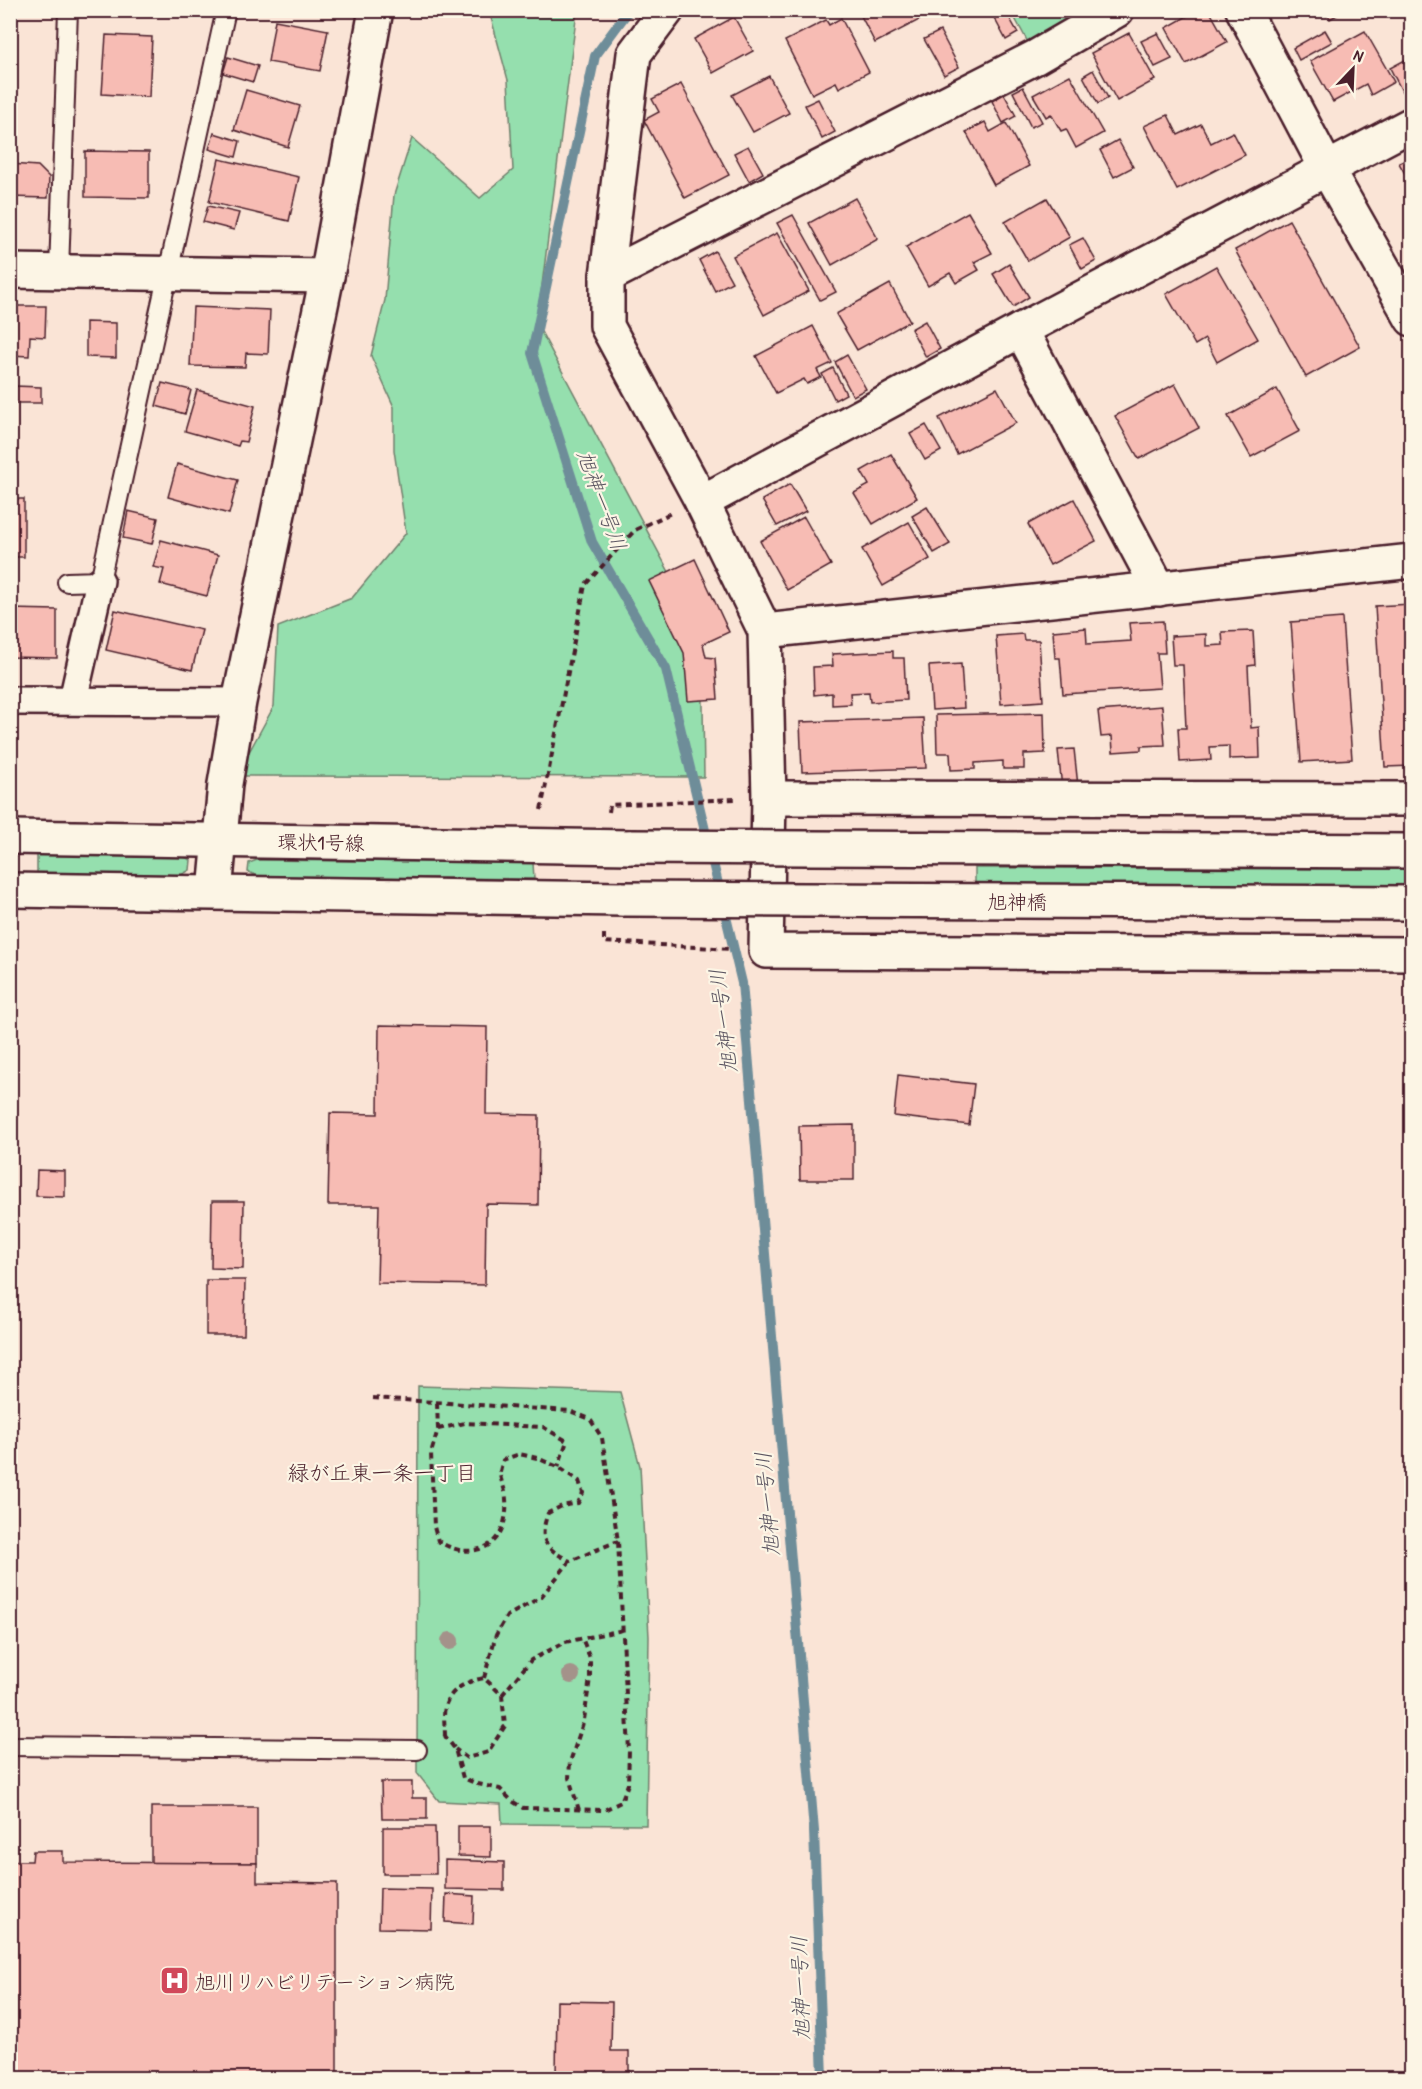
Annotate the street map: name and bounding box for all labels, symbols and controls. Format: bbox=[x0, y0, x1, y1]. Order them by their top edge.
north arrow bbox=[1323, 39, 1383, 99]
text: N bbox=[1351, 43, 1368, 67]
water label: 旭神一号川 bbox=[570, 446, 634, 554]
street label: 環状1号線 bbox=[277, 828, 365, 856]
street label: 旭神橋 bbox=[987, 888, 1047, 915]
water label: 旭神一号川 bbox=[702, 967, 744, 1075]
water label: 旭神一号川 bbox=[748, 1450, 786, 1558]
district label: 緑が丘東一条一丁目 bbox=[288, 1458, 477, 1487]
water label: 旭神一号川 bbox=[784, 1935, 816, 2041]
hospital icon: 旭川リハビリテーション病院 bbox=[158, 1965, 190, 1997]
place label: 旭川リハビリテーション病院 bbox=[195, 1968, 455, 1995]

